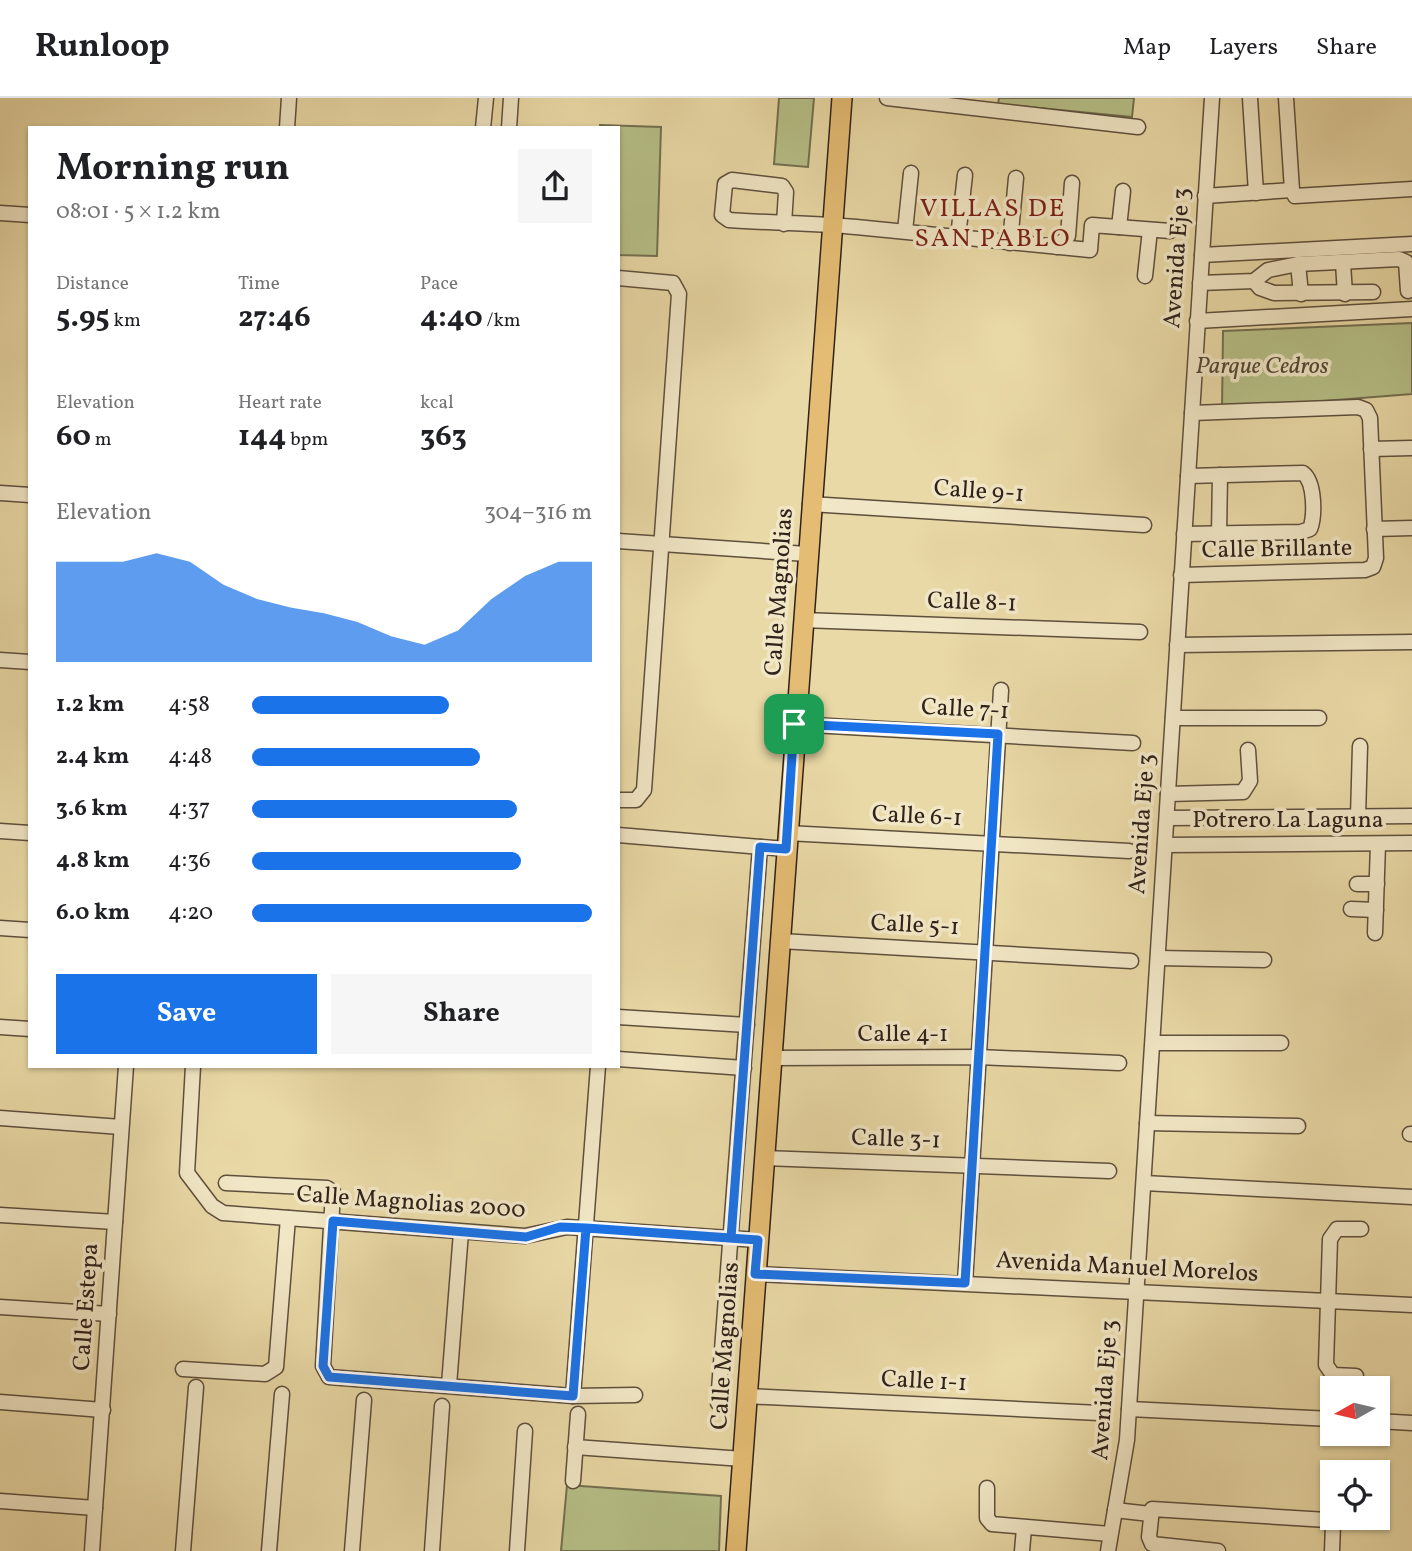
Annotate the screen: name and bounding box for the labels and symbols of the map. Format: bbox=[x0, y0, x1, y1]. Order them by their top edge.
street label: Avenida Eje 3 bbox=[1156, 187, 1200, 329]
district label: VILLAS DE SAN PABLO bbox=[914, 191, 1072, 257]
park label: Parque Cedros bbox=[1195, 350, 1329, 384]
street label: Calle 9-1 bbox=[933, 472, 1025, 512]
street label: Calle Magnolias bbox=[757, 507, 803, 677]
street label: Calle Brillante bbox=[1201, 532, 1353, 568]
street label: Calle 8-1 bbox=[927, 584, 1017, 622]
street label: Calle 7-1 bbox=[920, 691, 1010, 729]
pin bbox=[764, 694, 824, 754]
street label: Avenida Eje 3 bbox=[1121, 753, 1165, 895]
street label: Calle 6-1 bbox=[871, 798, 963, 836]
street label: Potrero La Laguna bbox=[1192, 804, 1384, 838]
street label: Calle 5-1 bbox=[870, 907, 960, 945]
street label: Calle 4-1 bbox=[858, 1018, 948, 1052]
street label: Calle 3-1 bbox=[851, 1121, 941, 1159]
street label: Calle Magnolias 2000 bbox=[295, 1178, 527, 1228]
street label: Calle Estepa bbox=[66, 1242, 108, 1372]
street label: Avenida Manuel Morelos bbox=[995, 1244, 1259, 1292]
street label: Calle Magnolias bbox=[703, 1261, 749, 1431]
street label: Avenida Eje 3 bbox=[1084, 1319, 1128, 1461]
street label: Calle 1-1 bbox=[880, 1363, 968, 1401]
north arrow bbox=[1320, 1376, 1390, 1446]

